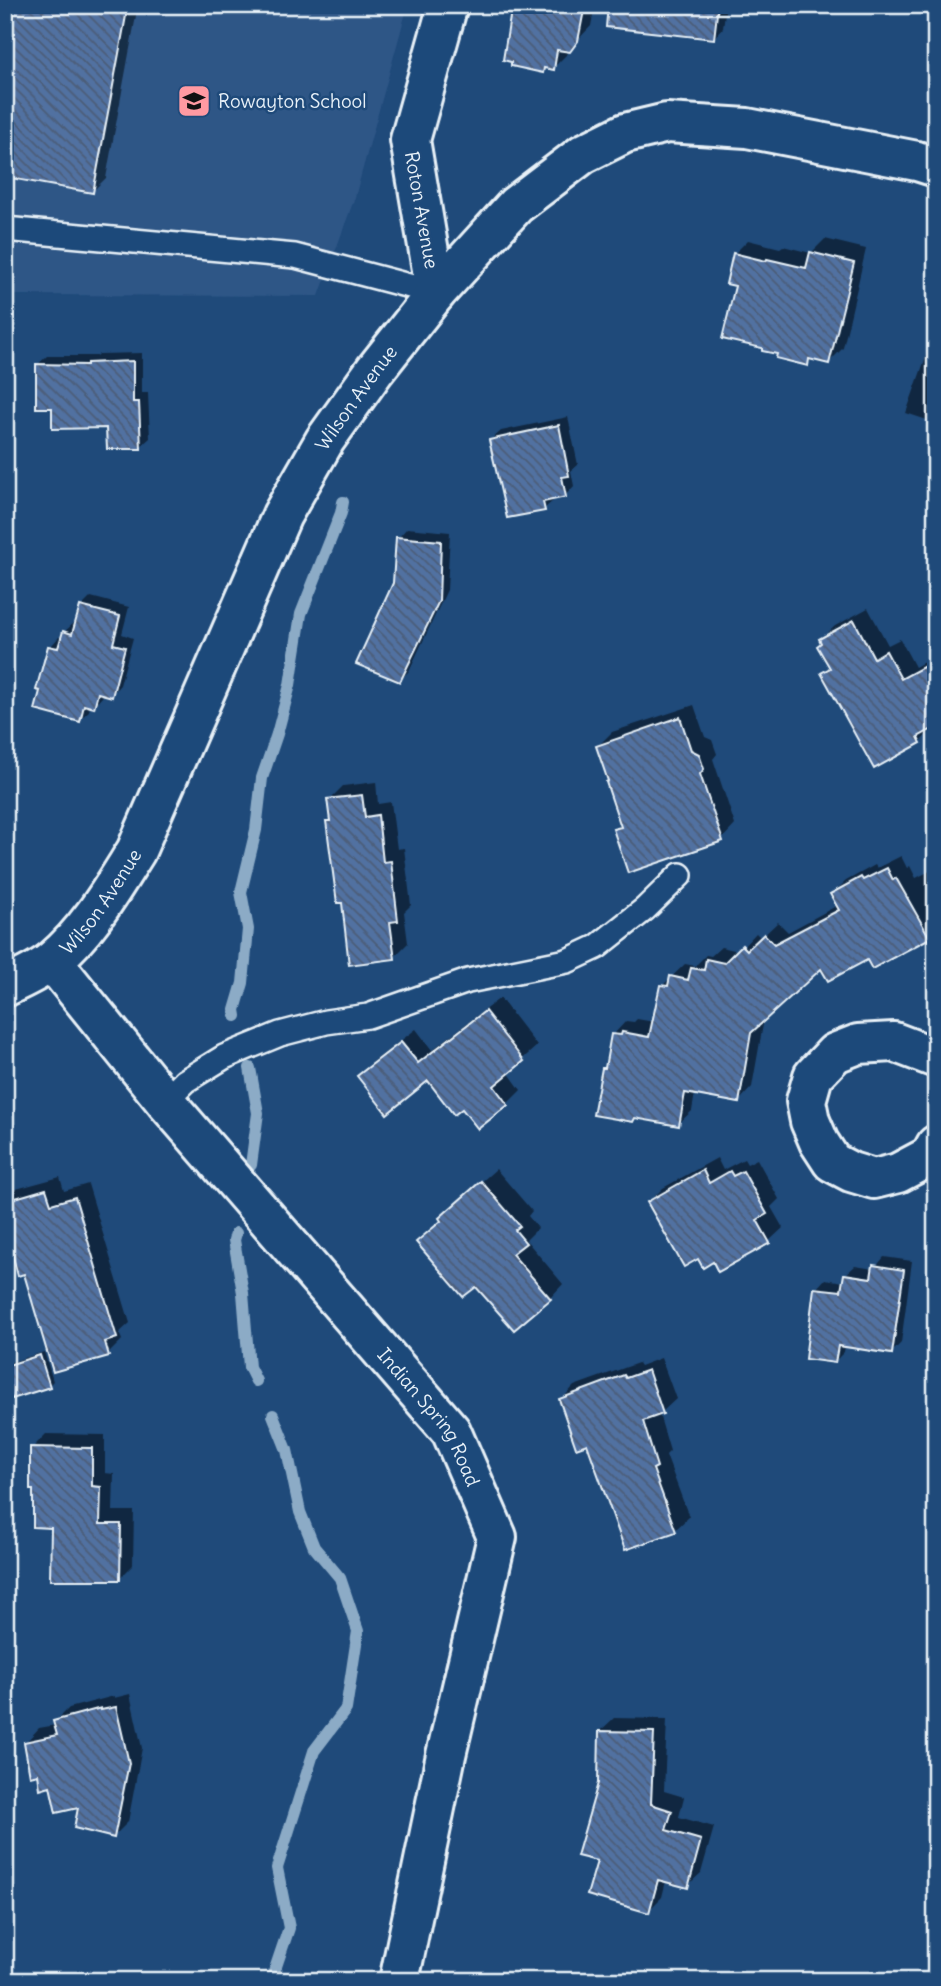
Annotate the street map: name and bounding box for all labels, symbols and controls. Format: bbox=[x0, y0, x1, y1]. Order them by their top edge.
school or university icon: Rowayton School bbox=[175, 82, 213, 120]
place label: Rowayton School bbox=[218, 89, 367, 113]
street label: Roton Avenue bbox=[400, 149, 444, 271]
street label: Wilson Avenue bbox=[310, 340, 402, 454]
street label: Wilson Avenue bbox=[55, 844, 146, 959]
street label: Indian Spring Road bbox=[372, 1343, 486, 1490]

